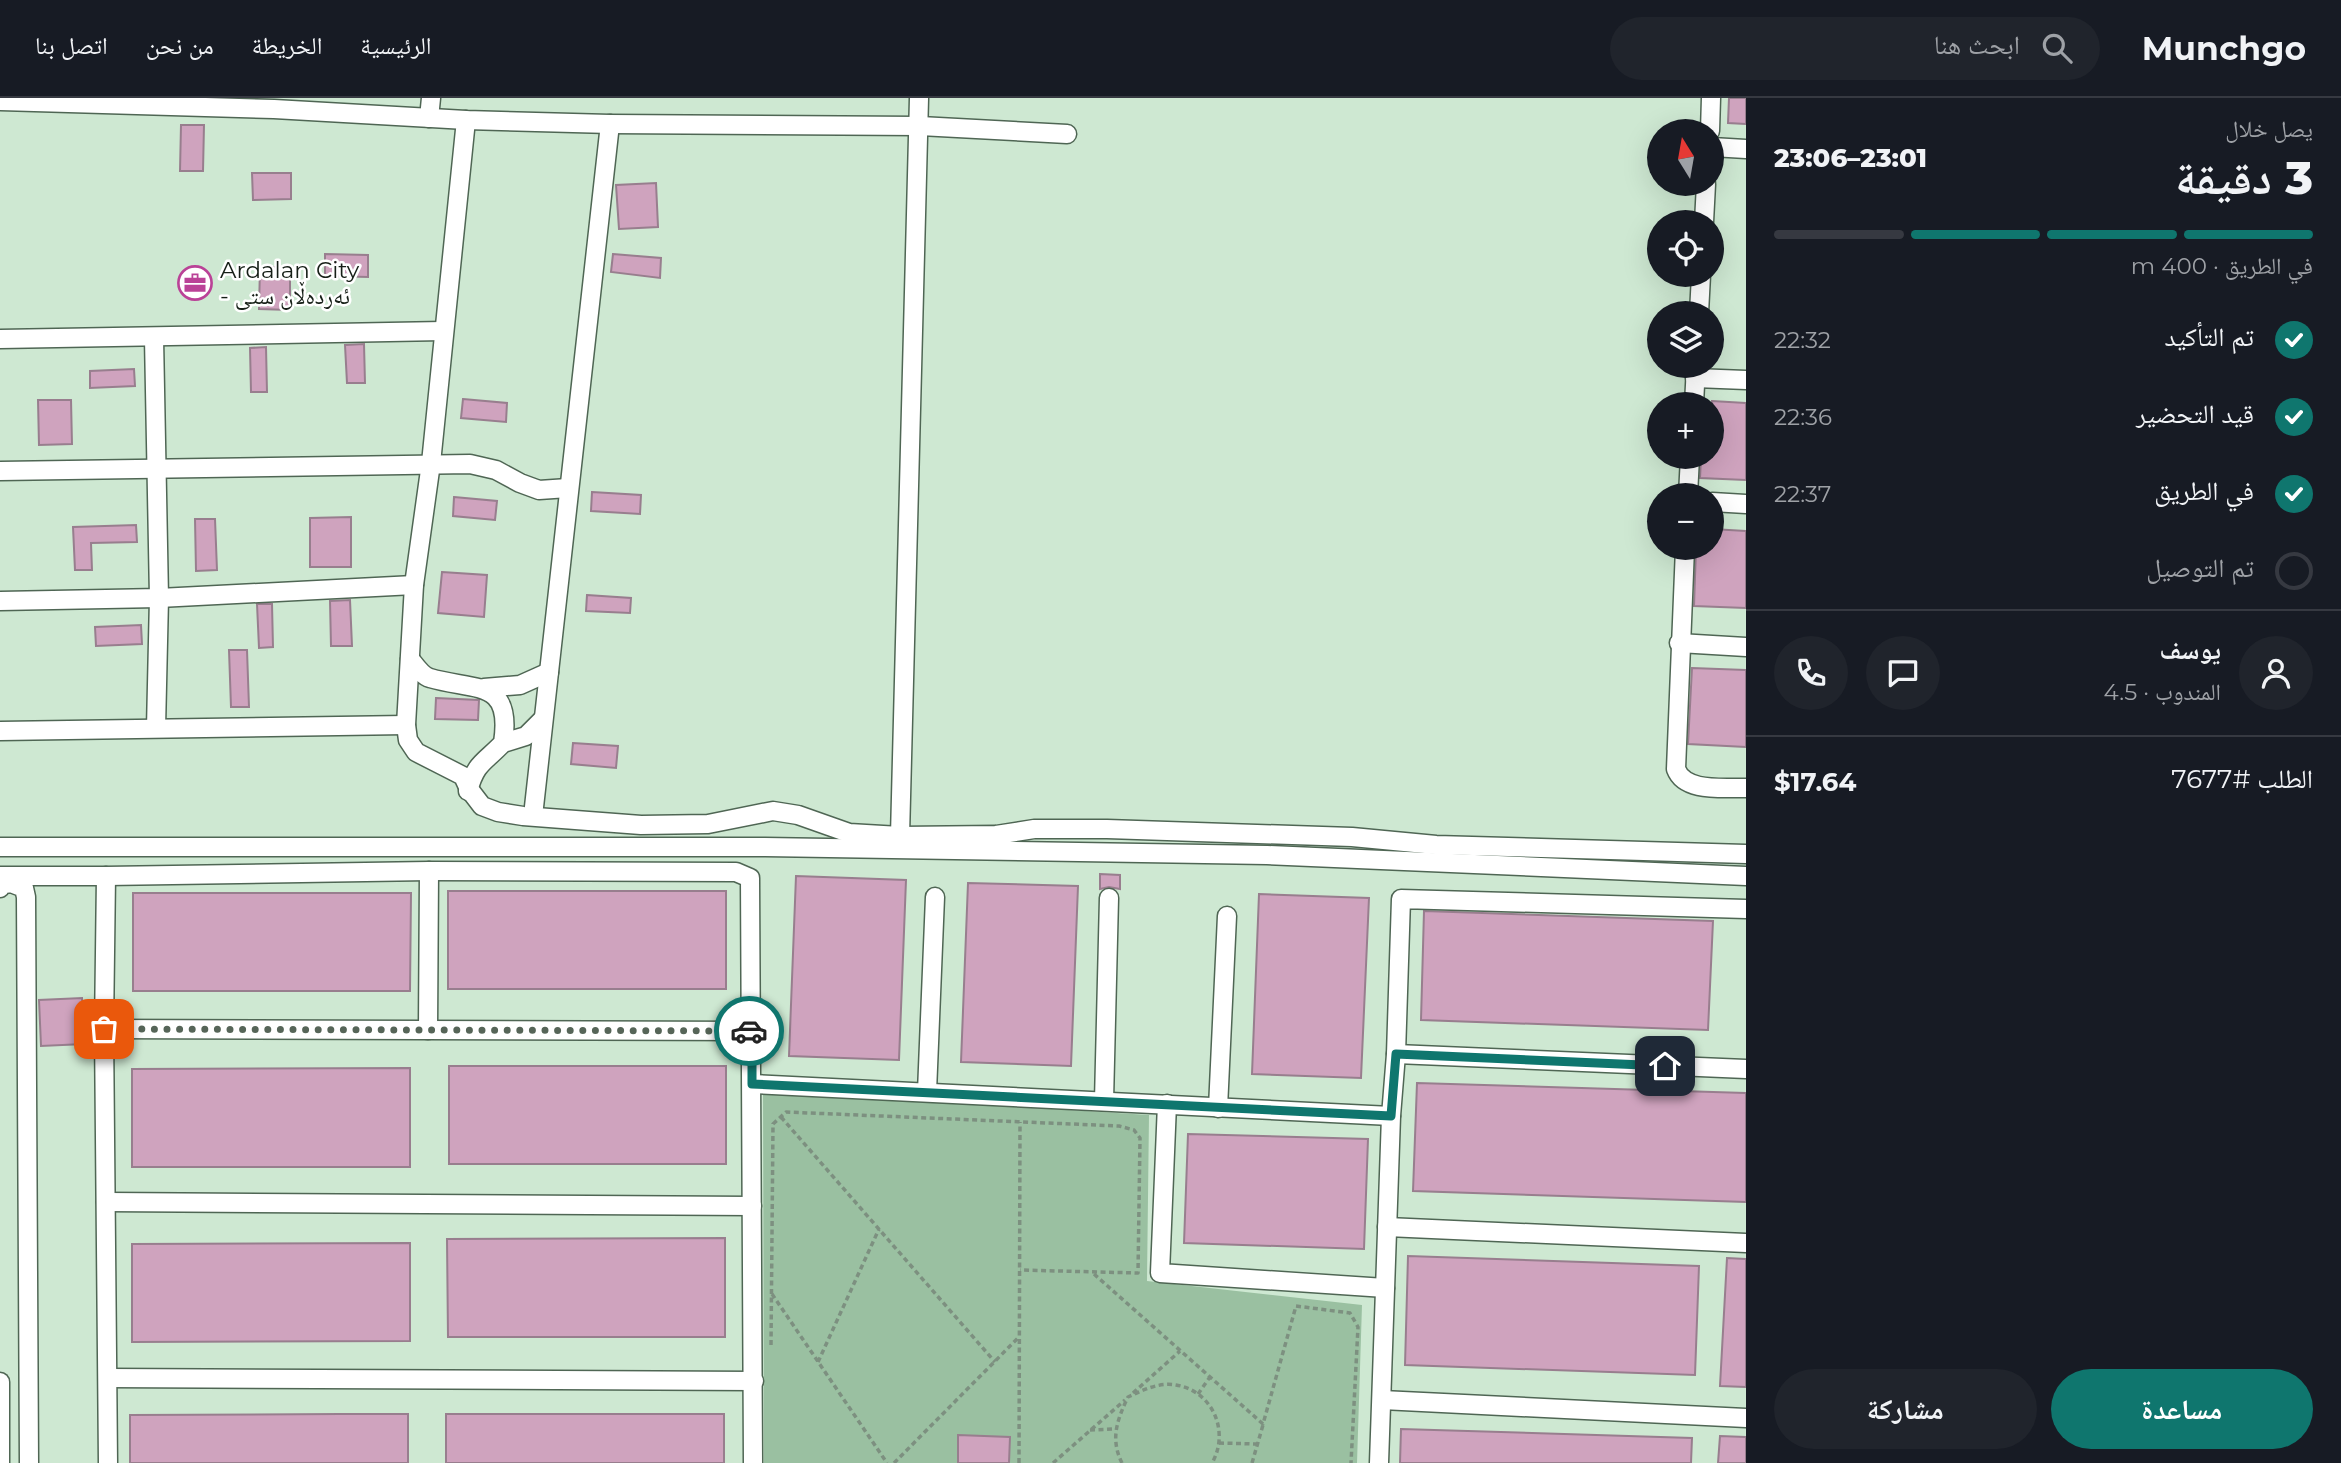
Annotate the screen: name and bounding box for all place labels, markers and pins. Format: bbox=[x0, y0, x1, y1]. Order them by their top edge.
place label: Ardalan City - ئەردەڵان ستی bbox=[220, 256, 360, 310]
office icon: Ardalan City - ئەردەڵان ستی bbox=[176, 264, 214, 302]
pin bbox=[74, 999, 134, 1059]
pin bbox=[1635, 1036, 1695, 1096]

